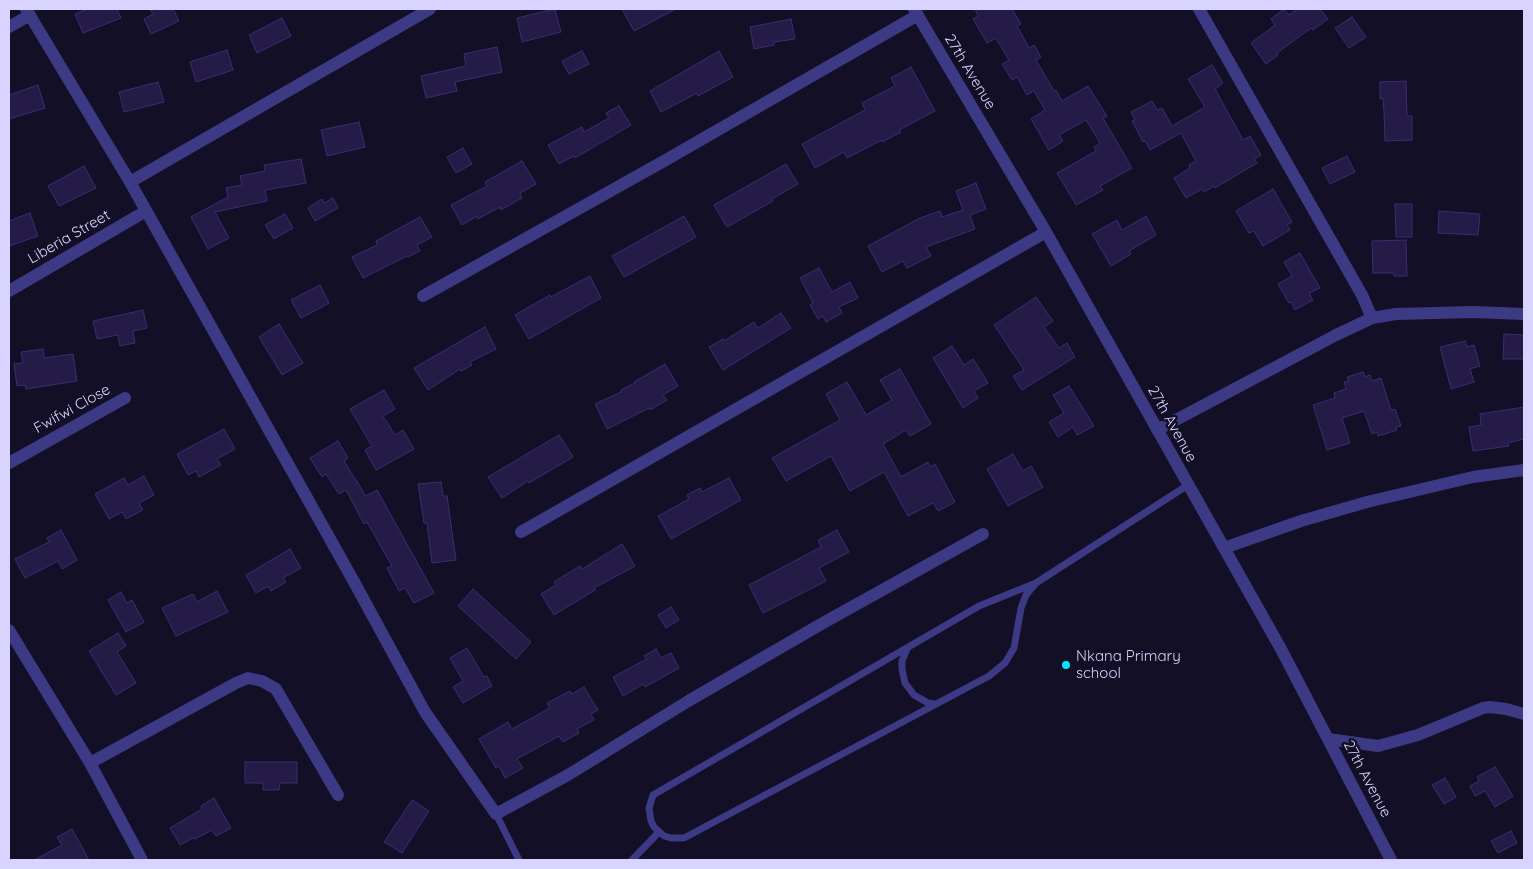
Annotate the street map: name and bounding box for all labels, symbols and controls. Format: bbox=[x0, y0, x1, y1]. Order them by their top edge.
street label: 27th Avenue bbox=[940, 31, 1000, 113]
street label: Liberia Street bbox=[25, 206, 113, 268]
street label: Fwifwi Close bbox=[31, 381, 113, 437]
street label: 27th Avenue bbox=[1144, 383, 1200, 465]
place label: Nkana Primary school bbox=[1076, 647, 1181, 682]
marker: Nkana Primary school bbox=[1060, 659, 1072, 671]
street label: 27th Avenue bbox=[1339, 737, 1395, 821]

